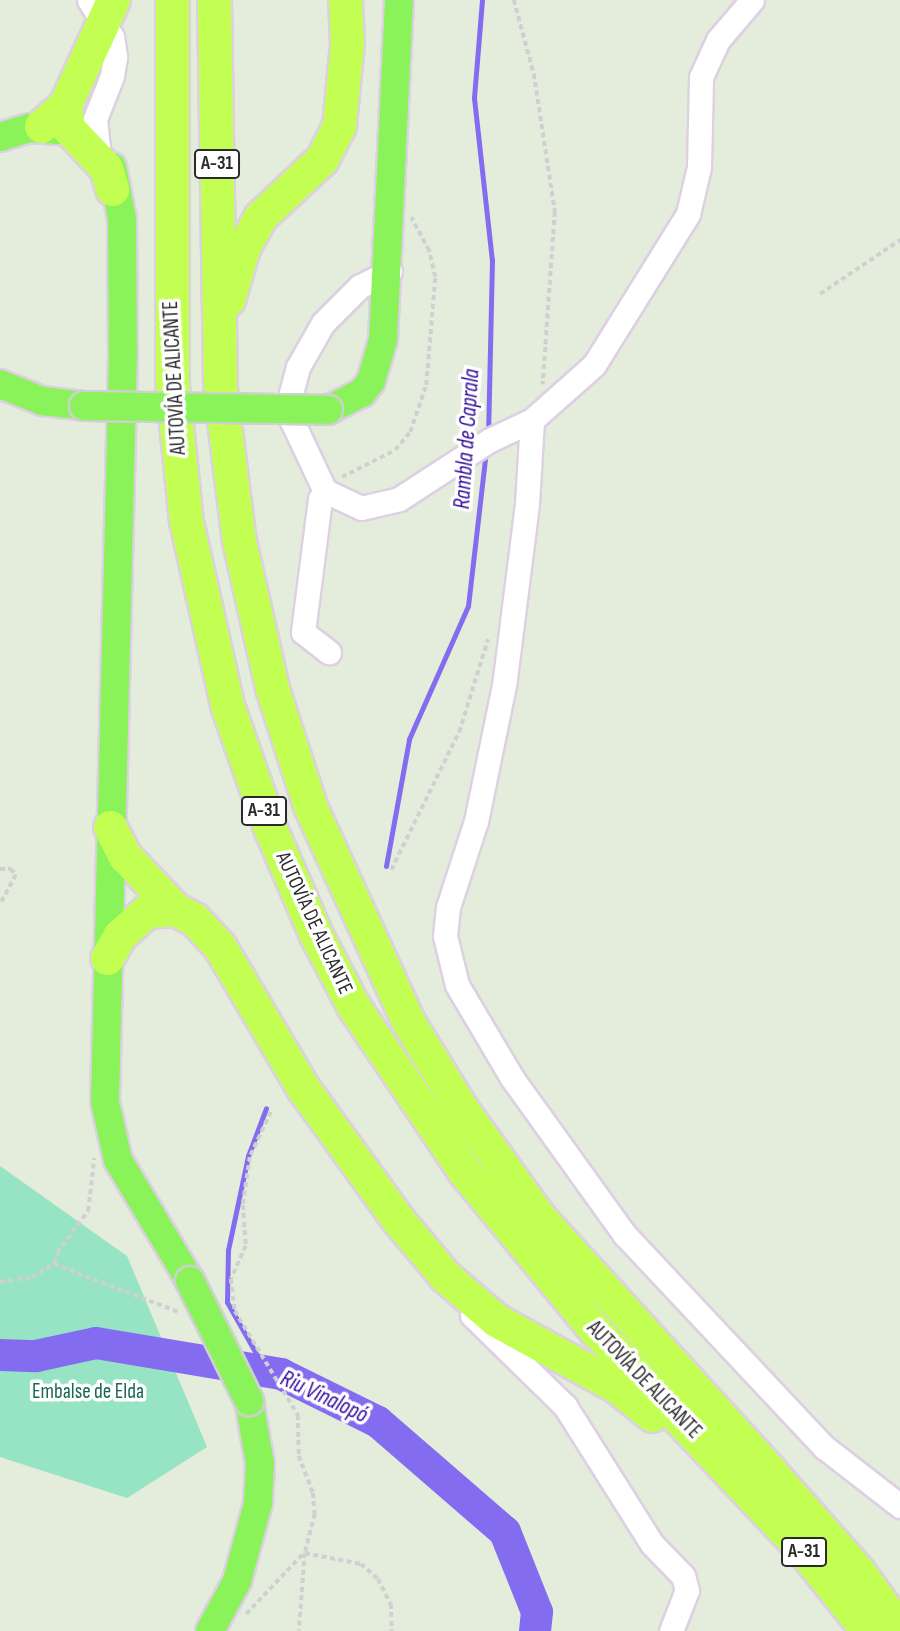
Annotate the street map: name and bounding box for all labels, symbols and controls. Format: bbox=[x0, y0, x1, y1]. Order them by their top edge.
road number: A-31 bbox=[192, 148, 242, 180]
street label: AUTOVÍA DE ALICANTE bbox=[158, 300, 192, 456]
water label: Rambla de Caprala bbox=[448, 368, 486, 510]
road number: A-31 bbox=[240, 796, 288, 826]
street label: AUTOVÍA DE ALICANTE bbox=[270, 848, 358, 998]
street label: AUTOVÍA DE ALICANTE bbox=[581, 1316, 707, 1444]
water label: Riu Vinalopó bbox=[276, 1365, 372, 1429]
park label: Embalse de Elda bbox=[32, 1379, 144, 1405]
road number: A-31 bbox=[780, 1536, 828, 1568]

